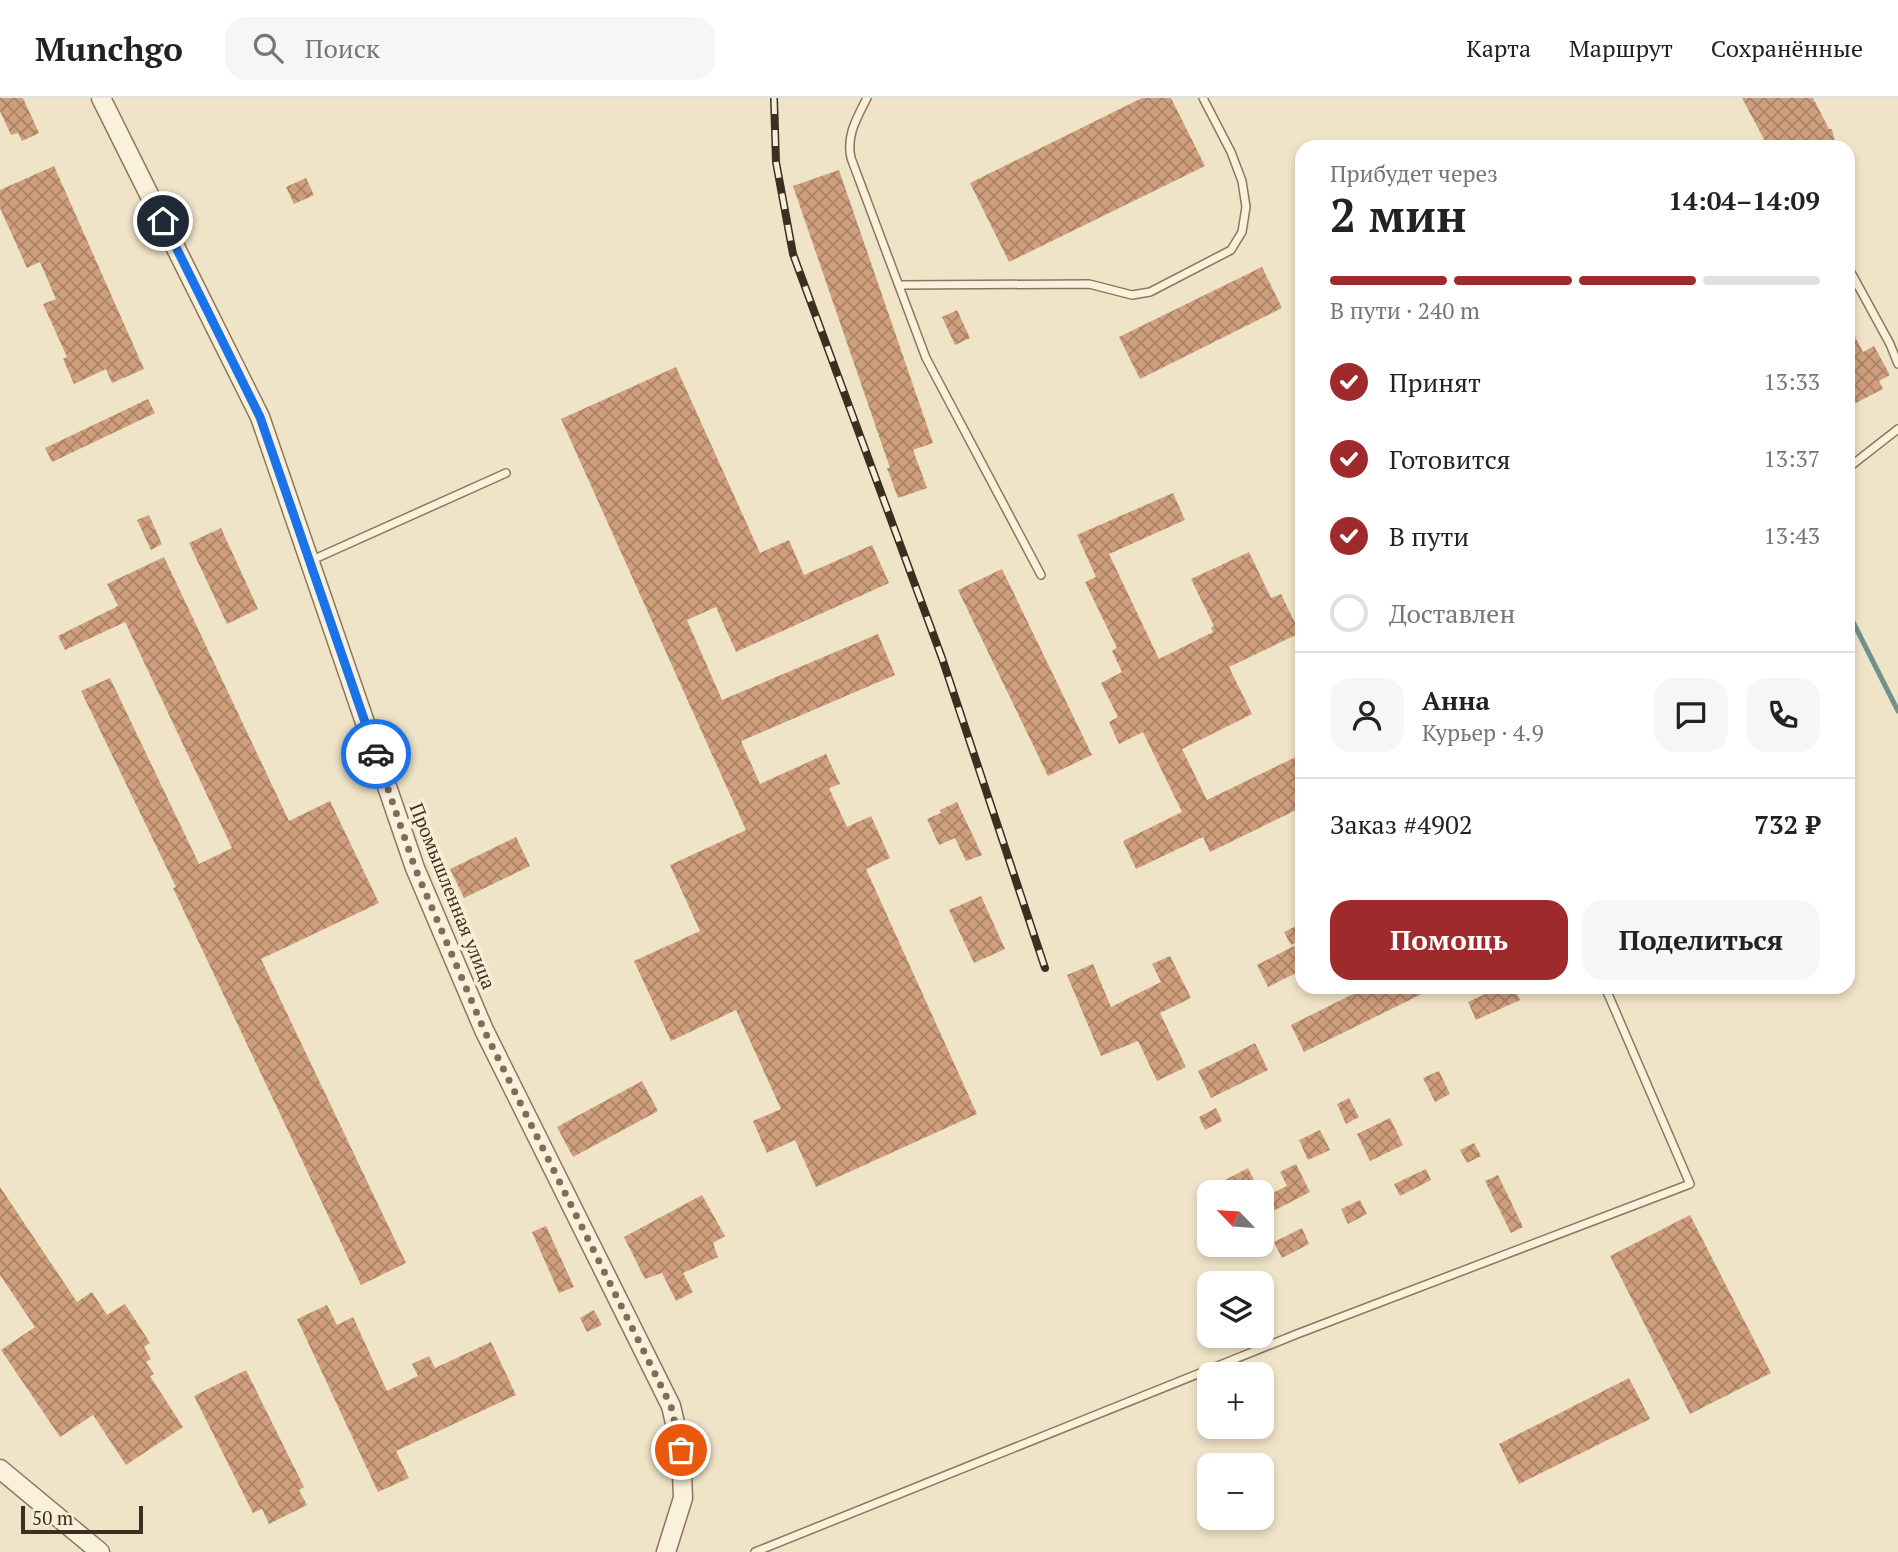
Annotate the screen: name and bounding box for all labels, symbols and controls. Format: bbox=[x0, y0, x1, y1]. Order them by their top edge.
search box bbox=[225, 17, 715, 80]
text: Munchgo bbox=[35, 27, 183, 70]
icon: search bbox=[249, 29, 287, 67]
text: Поиск bbox=[305, 31, 380, 65]
text: Карта bbox=[1466, 32, 1531, 64]
text: Маршрут bbox=[1569, 32, 1673, 64]
text: Сохранённые bbox=[1711, 32, 1863, 64]
text: Прибудет через bbox=[1330, 158, 1498, 189]
text: 14:04–14:09 bbox=[1668, 183, 1820, 217]
text: 2 мин bbox=[1330, 184, 1467, 245]
pin bbox=[133, 191, 193, 251]
icon: home bbox=[144, 202, 182, 240]
text: В пути · 240 m bbox=[1330, 295, 1480, 326]
icon: check bbox=[1330, 363, 1368, 401]
text: Принят bbox=[1389, 365, 1481, 399]
text: 13:33 bbox=[1763, 366, 1820, 397]
icon: check bbox=[1330, 440, 1368, 478]
text: Готовится bbox=[1389, 442, 1511, 476]
text: 13:37 bbox=[1763, 443, 1820, 474]
icon: check bbox=[1330, 517, 1368, 555]
text: В пути bbox=[1389, 519, 1469, 553]
text: 13:43 bbox=[1763, 520, 1820, 551]
text: Доставлен bbox=[1389, 596, 1515, 630]
button: person bbox=[1330, 678, 1404, 752]
button: chat bbox=[1654, 678, 1728, 752]
button: phone bbox=[1746, 678, 1820, 752]
text: Анна bbox=[1422, 683, 1490, 717]
text: Курьер · 4.9 bbox=[1422, 717, 1544, 748]
courier bbox=[341, 719, 411, 789]
icon: car bbox=[357, 735, 395, 773]
street label: Промышленная улица bbox=[405, 799, 502, 993]
text: Заказ #4902 bbox=[1330, 807, 1473, 841]
text: 732 ₽ bbox=[1754, 807, 1820, 841]
button: Помощь bbox=[1330, 900, 1568, 980]
button: Поделиться bbox=[1582, 900, 1820, 980]
north arrow bbox=[1197, 1180, 1274, 1256]
map controls bbox=[1197, 1180, 1274, 1530]
button: layers bbox=[1197, 1271, 1274, 1348]
button: + bbox=[1197, 1362, 1274, 1439]
pin bbox=[651, 1420, 711, 1480]
icon: bag bbox=[662, 1431, 700, 1469]
button: − bbox=[1197, 1453, 1274, 1530]
scale bar bbox=[21, 1503, 144, 1535]
text: 50 m bbox=[32, 1505, 73, 1530]

